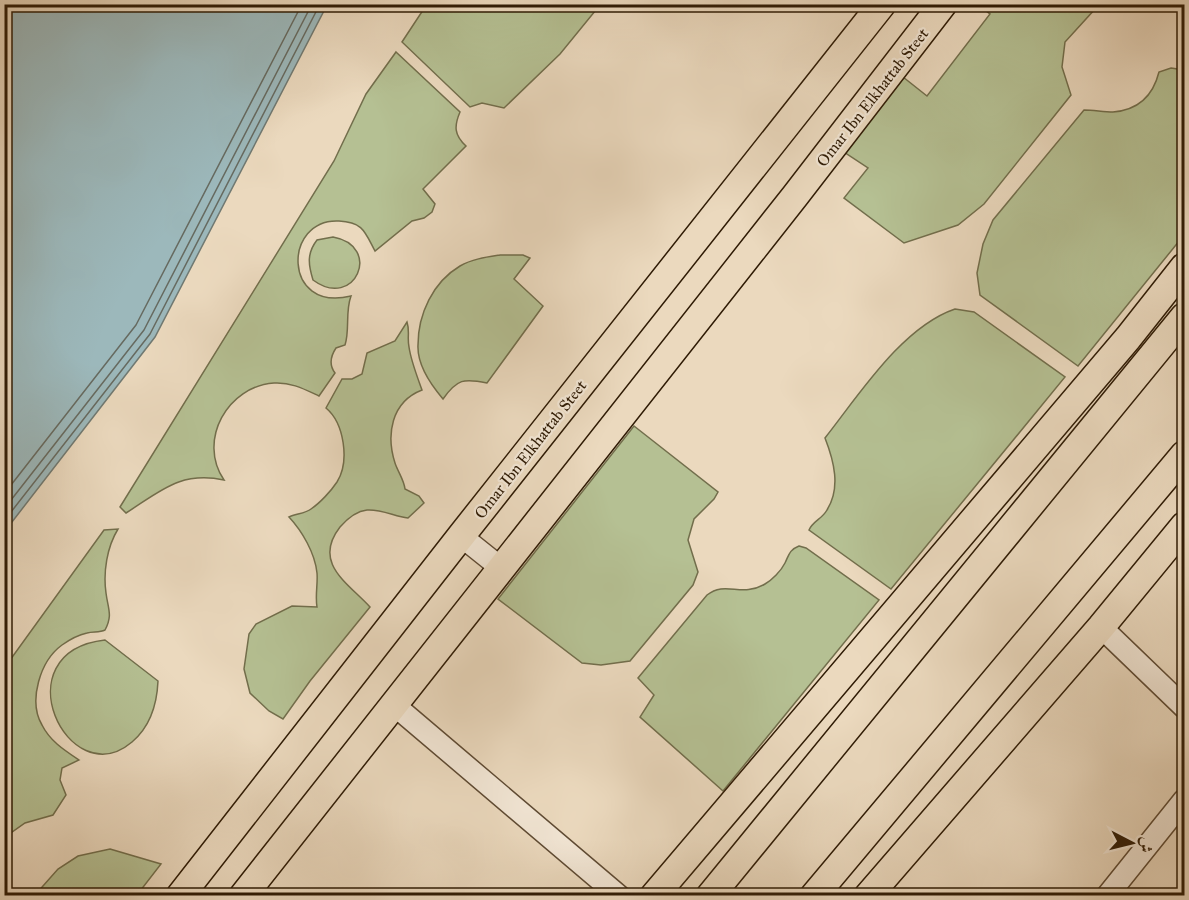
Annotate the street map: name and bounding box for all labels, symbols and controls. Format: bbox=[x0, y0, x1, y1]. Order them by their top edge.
street label: Omar Ibn Elkhattab Steet bbox=[812, 24, 933, 170]
street label: Omar Ibn Elkhattab Steet bbox=[470, 376, 591, 522]
north arrow bbox=[1102, 813, 1162, 873]
text: ش bbox=[1136, 836, 1157, 854]

